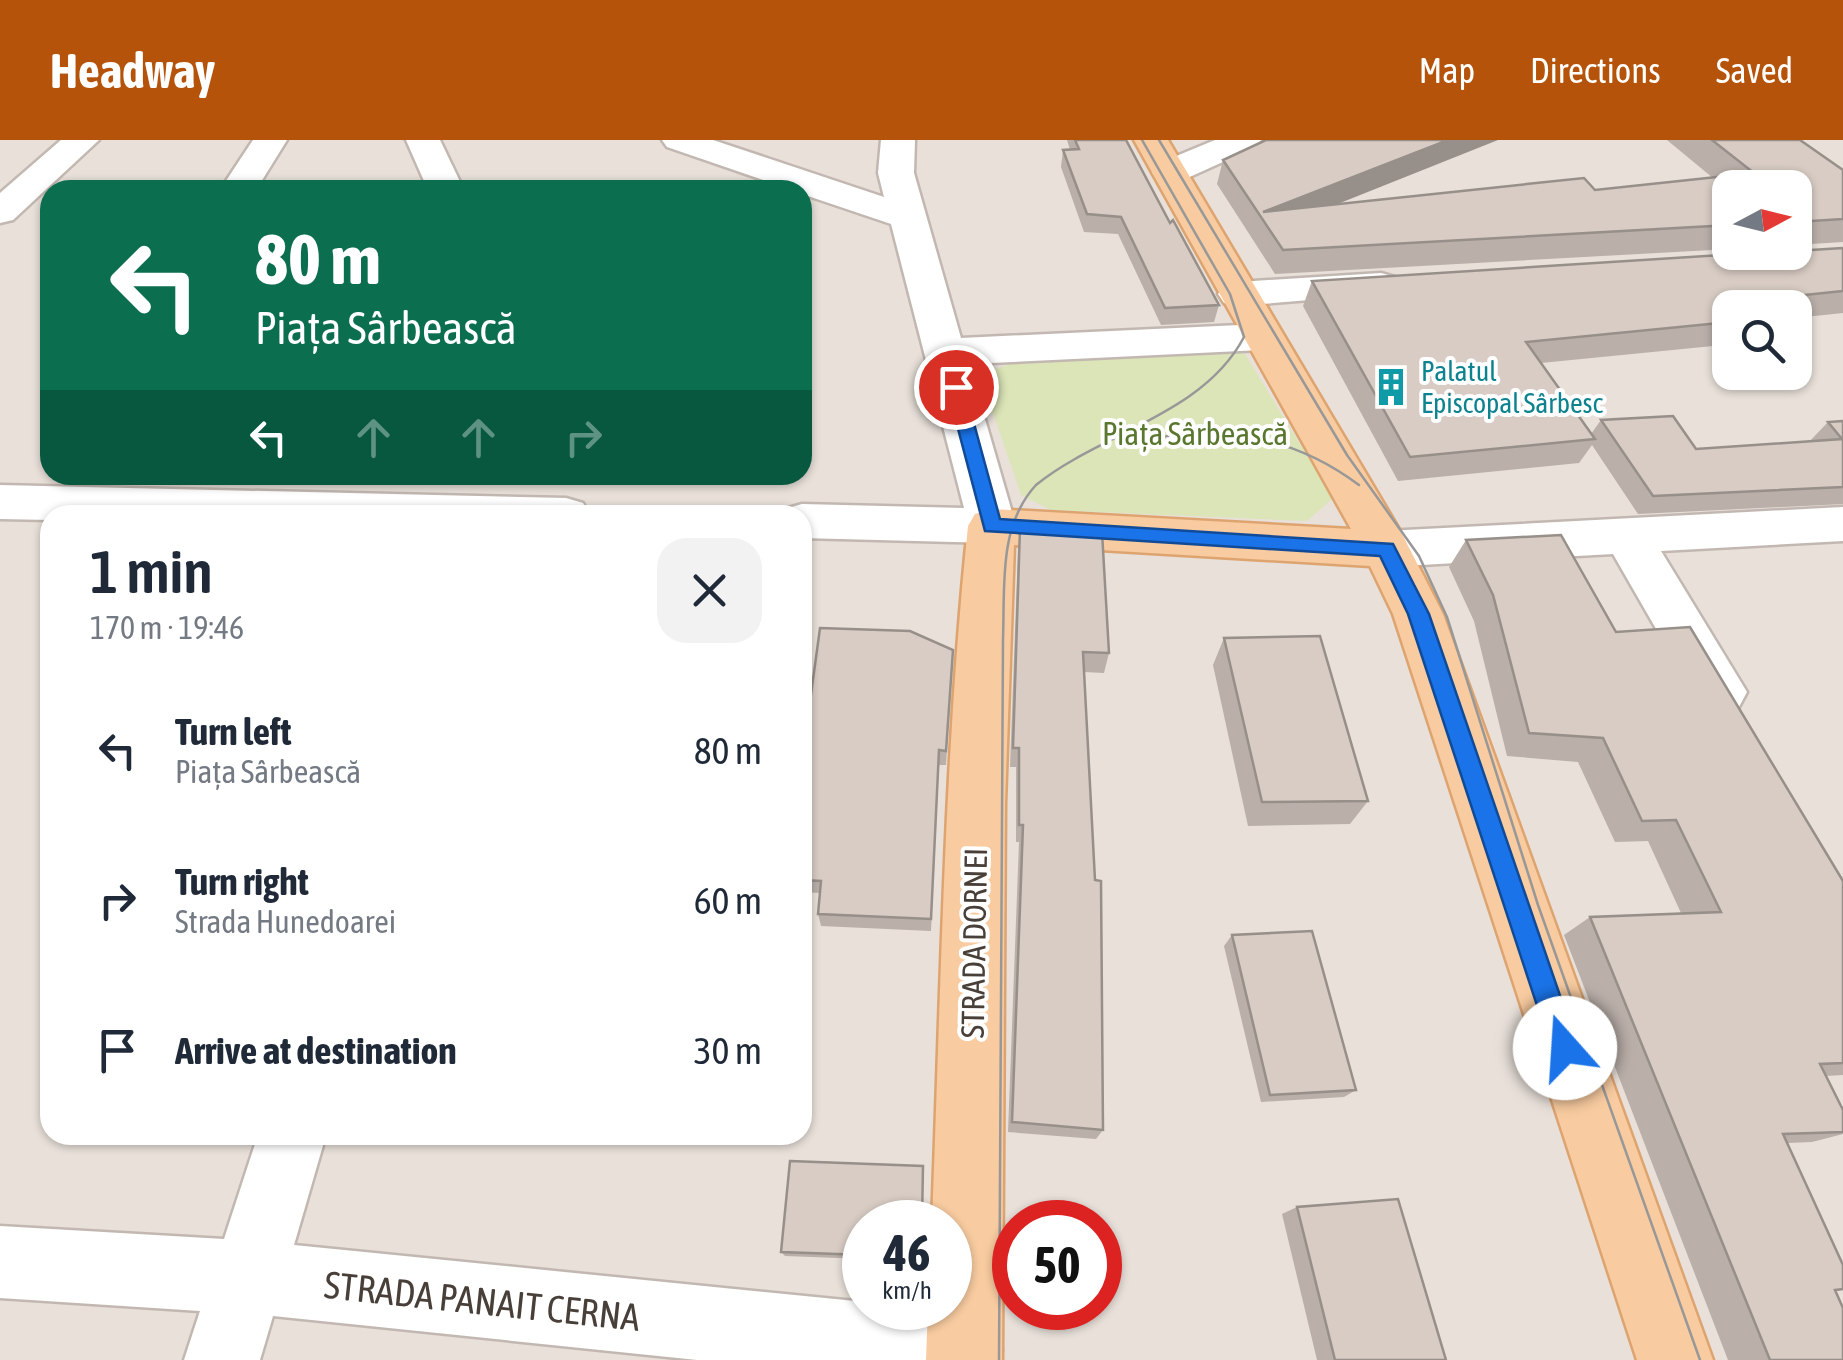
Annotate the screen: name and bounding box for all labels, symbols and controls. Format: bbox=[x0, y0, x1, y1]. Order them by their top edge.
text: Headway bbox=[50, 43, 215, 98]
text: Map bbox=[1419, 50, 1475, 90]
text: Directions bbox=[1530, 50, 1661, 90]
text: Saved bbox=[1716, 50, 1793, 90]
north arrow bbox=[1712, 170, 1812, 270]
map controls bbox=[1712, 170, 1812, 390]
text: 80 m bbox=[255, 219, 381, 299]
icon: left bbox=[90, 220, 220, 350]
button: search bbox=[1712, 290, 1812, 390]
text: Piața Sârbească bbox=[255, 302, 517, 354]
pin bbox=[914, 345, 999, 430]
place label: Palatul Episcopal Sârbesc bbox=[1421, 355, 1604, 419]
icon: arrive bbox=[929, 360, 984, 415]
building icon: Palatul Episcopal Sârbesc bbox=[1370, 366, 1412, 408]
icon: left bbox=[241, 410, 296, 465]
icon: ahead bbox=[346, 410, 401, 465]
icon: ahead bbox=[451, 410, 506, 465]
icon: right bbox=[556, 410, 611, 465]
park label: Piața Sârbească bbox=[1102, 415, 1288, 452]
text: 1 min bbox=[90, 537, 213, 606]
button: close bbox=[657, 538, 762, 643]
text: 170 m · 19:46 bbox=[90, 609, 244, 646]
text: Turn left bbox=[175, 710, 291, 753]
icon: left bbox=[90, 723, 145, 778]
text: 80 m bbox=[694, 729, 762, 772]
text: Piața Sârbească bbox=[175, 753, 361, 790]
street label: STRADA DORNEI bbox=[954, 847, 994, 1039]
text: Turn right bbox=[175, 860, 309, 903]
icon: right bbox=[90, 873, 145, 928]
text: 60 m bbox=[694, 879, 762, 922]
text: Strada Hunedoarei bbox=[175, 903, 396, 940]
position arrow bbox=[1513, 996, 1617, 1100]
icon: arrive bbox=[90, 1023, 145, 1078]
text: Arrive at destination bbox=[175, 1029, 457, 1072]
text: 30 m bbox=[694, 1029, 762, 1072]
speed limit sign: 50 bbox=[992, 1200, 1122, 1330]
text: 46 bbox=[883, 1224, 930, 1282]
street label: STRADA PANAIT CERNA bbox=[322, 1263, 642, 1339]
text: km/h bbox=[882, 1276, 932, 1304]

